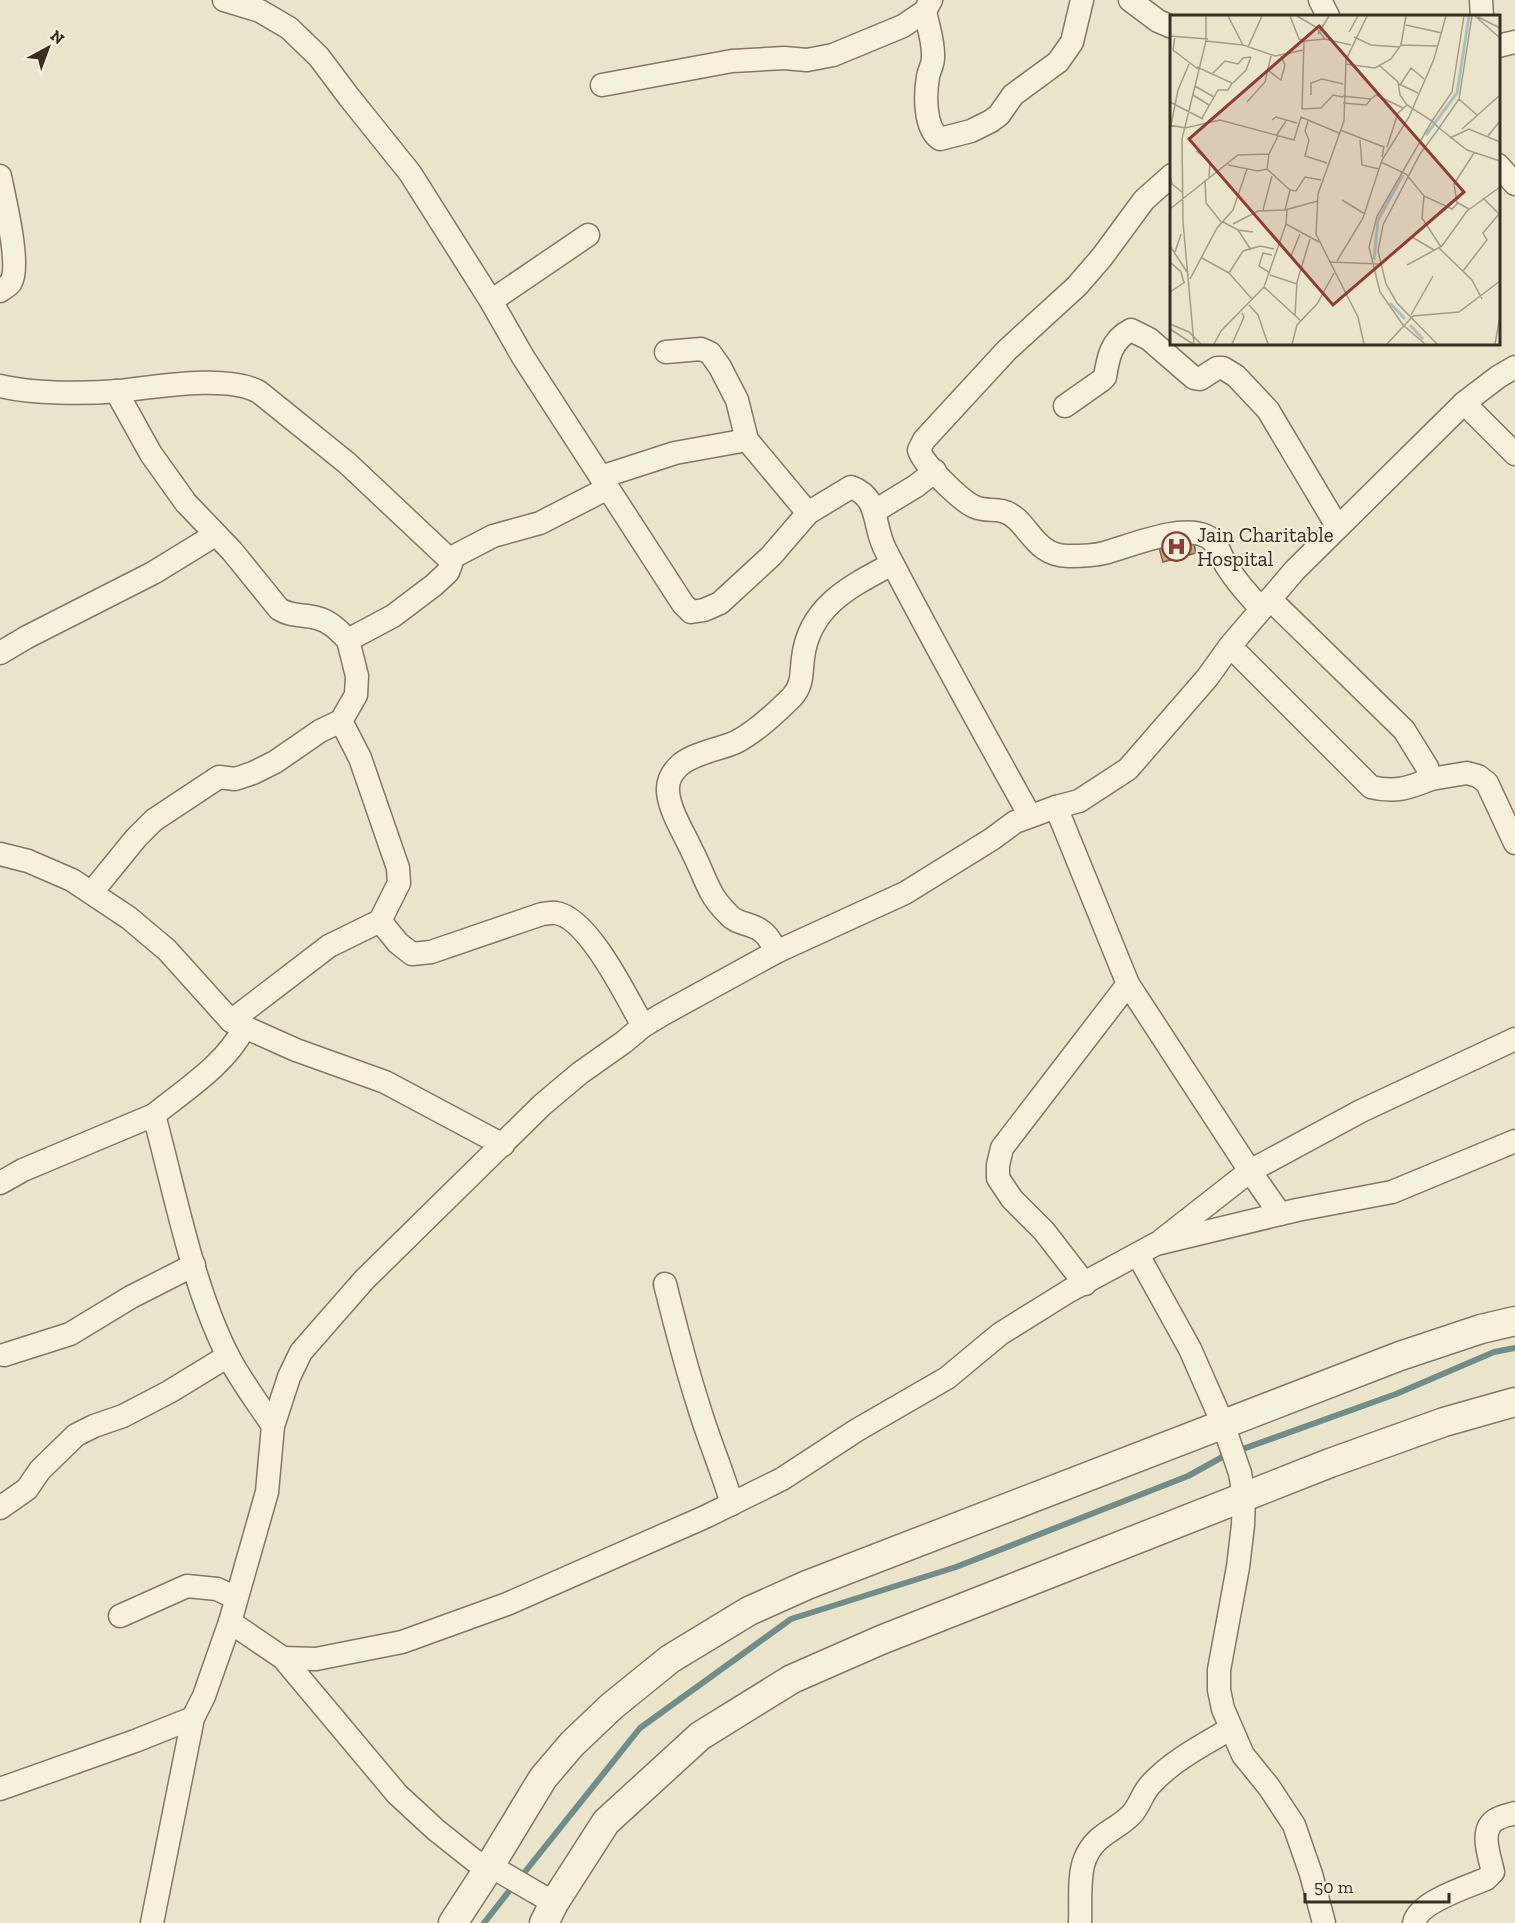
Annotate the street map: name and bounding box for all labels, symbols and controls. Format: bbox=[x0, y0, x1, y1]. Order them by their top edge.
inset map bbox=[1170, 15, 1500, 345]
north arrow bbox=[18, 18, 78, 78]
text: N bbox=[47, 26, 68, 48]
place label: Jain Charitable Hospital bbox=[1197, 522, 1334, 571]
hospital icon: Jain Charitable Hospital bbox=[1160, 531, 1192, 563]
scale bar bbox=[1305, 1866, 1449, 1904]
text: 50 m bbox=[1314, 1876, 1354, 1898]

